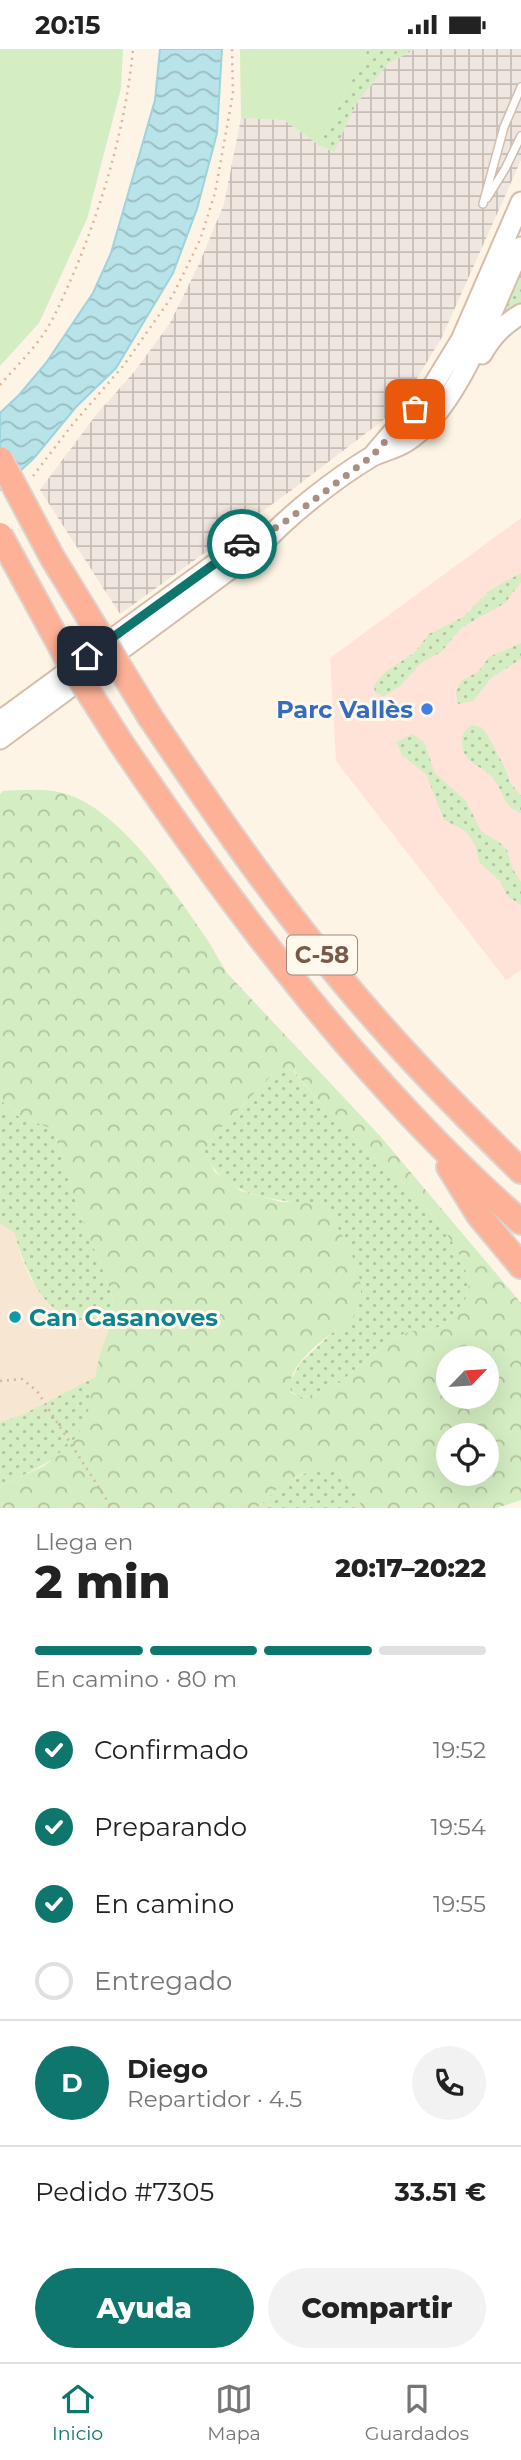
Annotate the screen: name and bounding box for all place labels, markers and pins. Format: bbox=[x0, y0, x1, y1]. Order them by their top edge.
pin bbox=[385, 379, 445, 439]
pin bbox=[57, 626, 117, 686]
place label: Parc Vallès bbox=[276, 695, 413, 724]
marker: Parc Vallès bbox=[419, 701, 435, 717]
place label: Can Casanoves bbox=[29, 1303, 218, 1332]
marker: Can Casanoves bbox=[7, 1309, 23, 1325]

